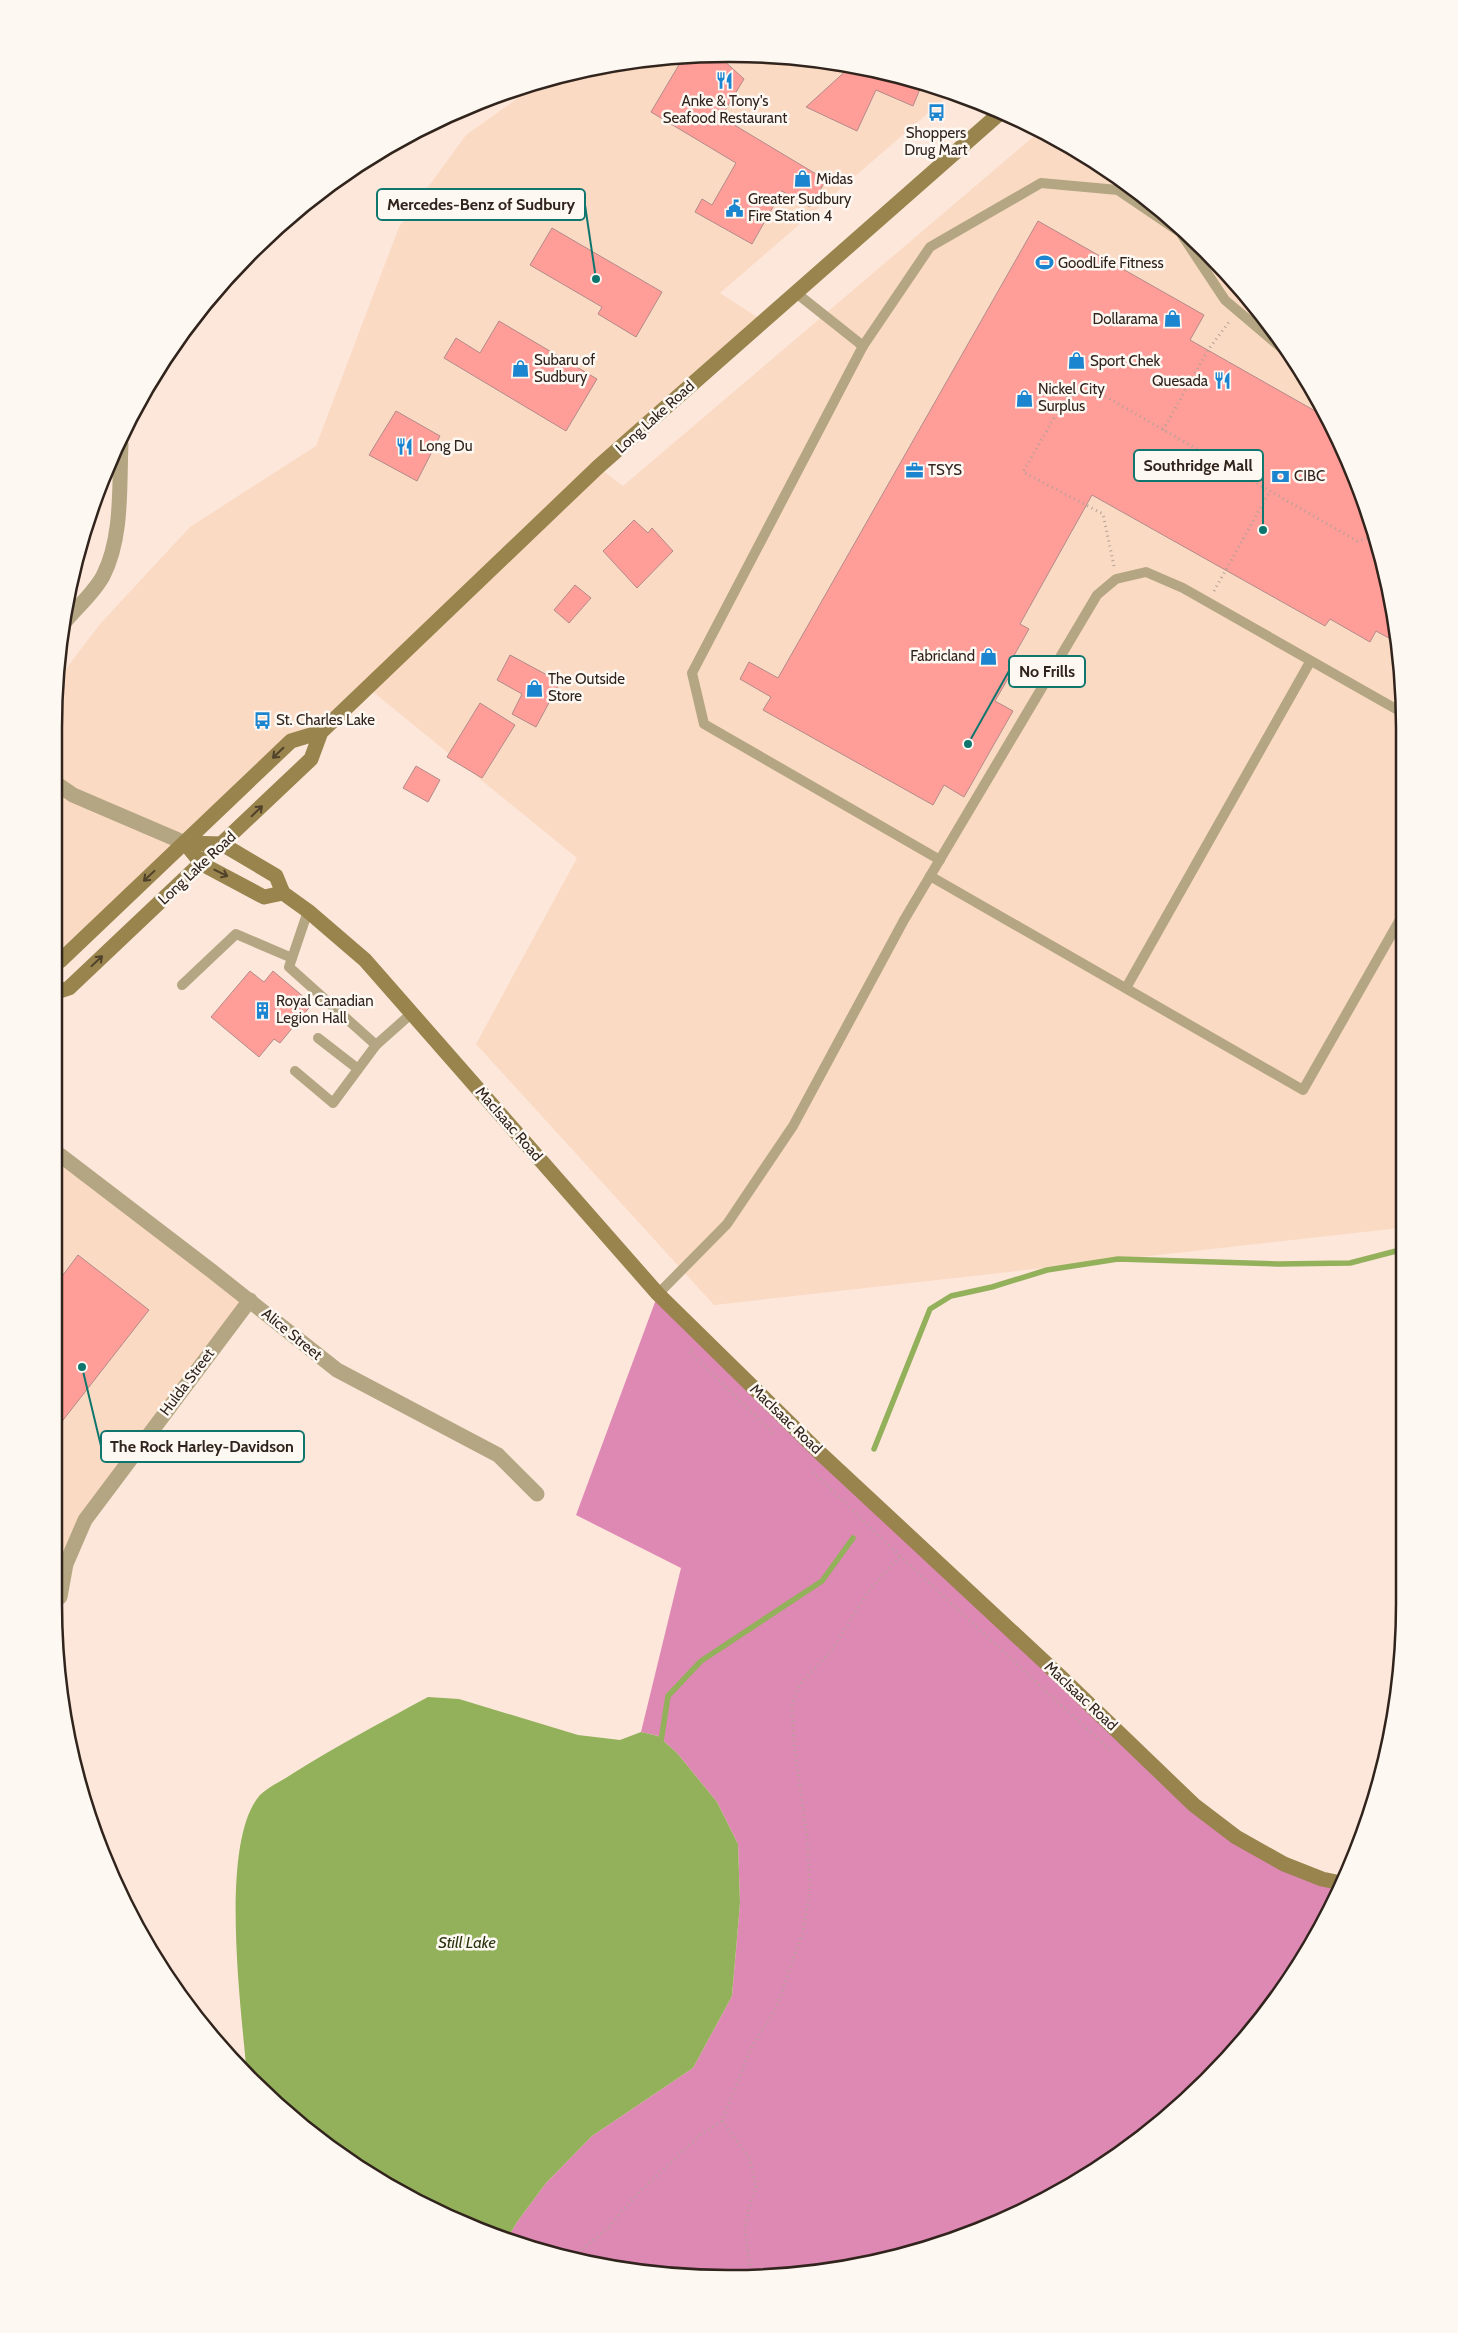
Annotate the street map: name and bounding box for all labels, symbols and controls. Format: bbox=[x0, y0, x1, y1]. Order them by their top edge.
restaurant icon: Anke & Tony's Seafood Restaurant bbox=[715, 70, 735, 90]
place label: Anke & Tony's Seafood Restaurant bbox=[663, 92, 787, 127]
bus stop icon: Shoppers Drug Mart bbox=[926, 102, 946, 122]
place label: Shoppers Drug Mart bbox=[904, 124, 968, 159]
shop icon: Midas bbox=[792, 169, 812, 189]
place label: Midas bbox=[816, 170, 853, 188]
callout: Mercedes-Benz of Sudbury bbox=[377, 189, 585, 220]
place label: Greater Sudbury Fire Station 4 bbox=[748, 190, 852, 225]
text: Mercedes-Benz of Sudbury bbox=[387, 195, 575, 214]
public building icon: Greater Sudbury Fire Station 4 bbox=[724, 198, 744, 218]
sports icon: GoodLife Fitness bbox=[1034, 253, 1054, 273]
place label: GoodLife Fitness bbox=[1058, 254, 1164, 272]
shop icon: Dollarama bbox=[1162, 309, 1182, 329]
place label: Dollarama bbox=[1092, 310, 1159, 328]
place label: Subaru of Sudbury bbox=[534, 351, 595, 386]
shop icon: Sport Chek bbox=[1066, 351, 1086, 371]
place label: Sport Chek bbox=[1090, 352, 1160, 370]
shop icon: Subaru of Sudbury bbox=[510, 359, 530, 379]
restaurant icon: Quesada bbox=[1212, 371, 1232, 391]
place label: Quesada bbox=[1152, 372, 1209, 390]
street label: Long Lake Road bbox=[612, 377, 698, 457]
place label: Nickel City Surplus bbox=[1038, 380, 1105, 415]
shop icon: Nickel City Surplus bbox=[1014, 388, 1034, 408]
restaurant icon: Long Du bbox=[395, 436, 415, 456]
place label: Long Du bbox=[419, 437, 473, 455]
callout: Southridge Mall bbox=[1134, 450, 1263, 481]
text: Southridge Mall bbox=[1143, 456, 1253, 475]
office icon: TSYS bbox=[904, 460, 924, 480]
place label: TSYS bbox=[928, 461, 962, 479]
bank icon: CIBC bbox=[1270, 466, 1290, 486]
place label: CIBC bbox=[1294, 467, 1325, 485]
shop icon: Fabricland bbox=[979, 646, 999, 666]
place label: Fabricland bbox=[910, 647, 975, 665]
callout: No Frills bbox=[1009, 656, 1085, 687]
text: No Frills bbox=[1019, 662, 1075, 681]
place label: The Outside Store bbox=[548, 670, 625, 705]
shop icon: The Outside Store bbox=[524, 678, 544, 698]
bus stop icon: St. Charles Lake bbox=[252, 710, 272, 730]
place label: St. Charles Lake bbox=[276, 711, 375, 729]
one-way arrow bbox=[272, 747, 285, 759]
one-way arrow bbox=[251, 805, 264, 817]
street label: Long Lake Road bbox=[154, 827, 240, 909]
one-way arrow bbox=[213, 869, 228, 878]
one-way arrow bbox=[143, 870, 156, 882]
one-way arrow bbox=[91, 955, 104, 967]
place label: Royal Canadian Legion Hall bbox=[276, 992, 374, 1027]
building icon: Royal Canadian Legion Hall bbox=[252, 1000, 272, 1020]
street label: MacIsaac Road bbox=[472, 1083, 546, 1165]
street label: Alice Street bbox=[258, 1304, 326, 1364]
street label: Hulda Street bbox=[156, 1345, 218, 1419]
street label: MacIsaac Road bbox=[746, 1380, 826, 1458]
callout: The Rock Harley-Davidson bbox=[101, 1431, 304, 1462]
text: The Rock Harley-Davidson bbox=[110, 1437, 294, 1456]
street label: MacIsaac Road bbox=[1041, 1658, 1121, 1734]
water label: Still Lake bbox=[438, 1933, 496, 1952]

